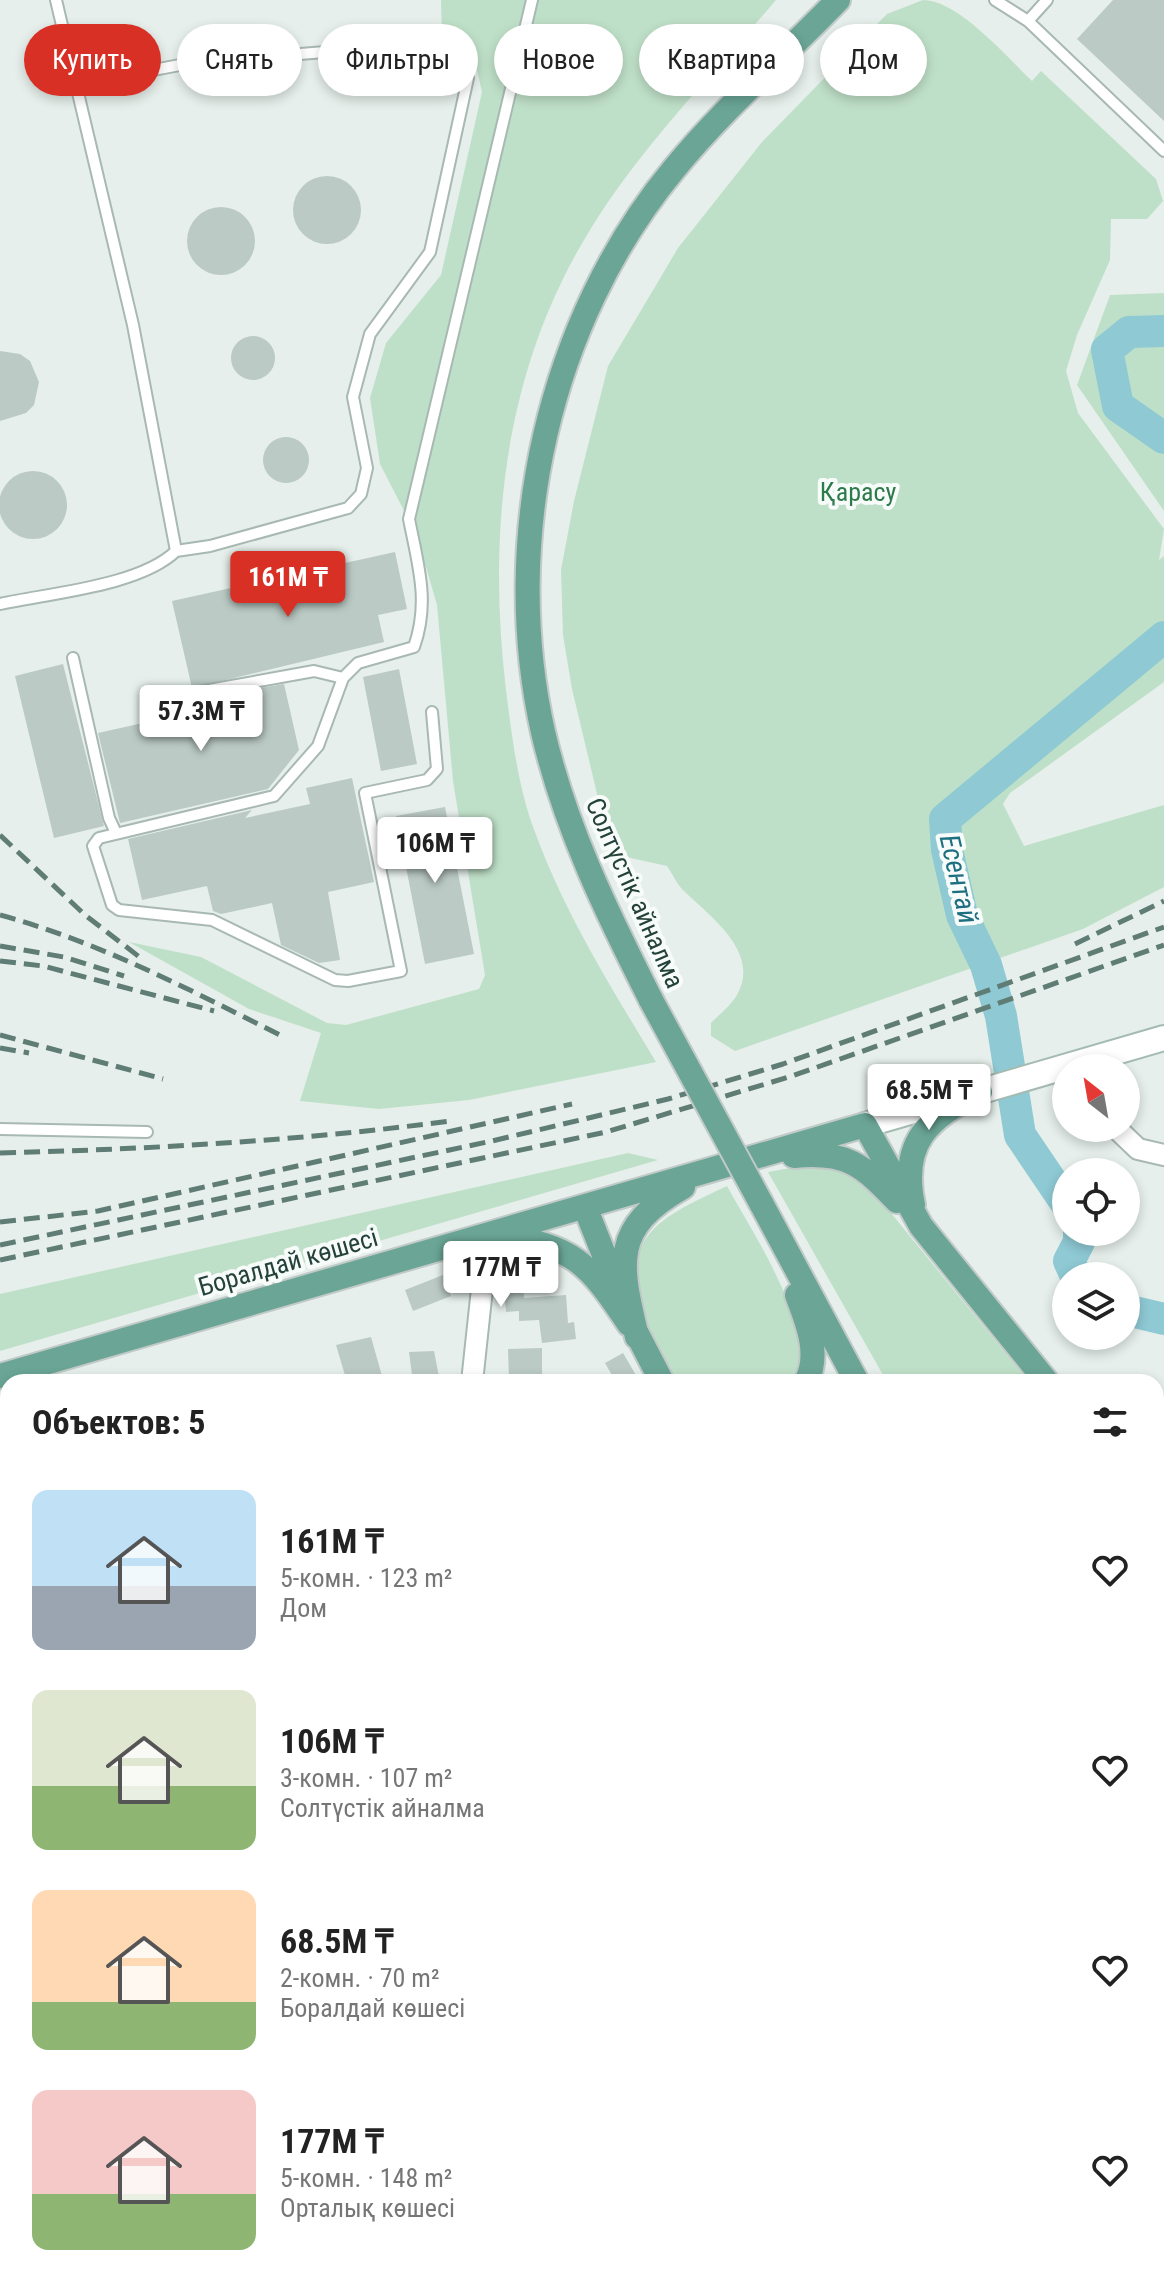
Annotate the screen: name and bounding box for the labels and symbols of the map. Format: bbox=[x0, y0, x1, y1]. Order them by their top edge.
park label: Қарасу bbox=[820, 477, 896, 507]
pin: 161M ₸ bbox=[223, 551, 353, 619]
pin: 57.3M ₸ bbox=[127, 685, 275, 753]
street label: Солтүстік айналма bbox=[580, 793, 690, 993]
pin: 106M ₸ bbox=[370, 817, 500, 885]
water label: Есентай bbox=[933, 831, 985, 927]
north arrow bbox=[1052, 1054, 1140, 1142]
pin: 68.5M ₸ bbox=[855, 1064, 1003, 1132]
street label: Боралдай көшесі bbox=[195, 1222, 381, 1302]
pin: 177M ₸ bbox=[436, 1241, 566, 1309]

